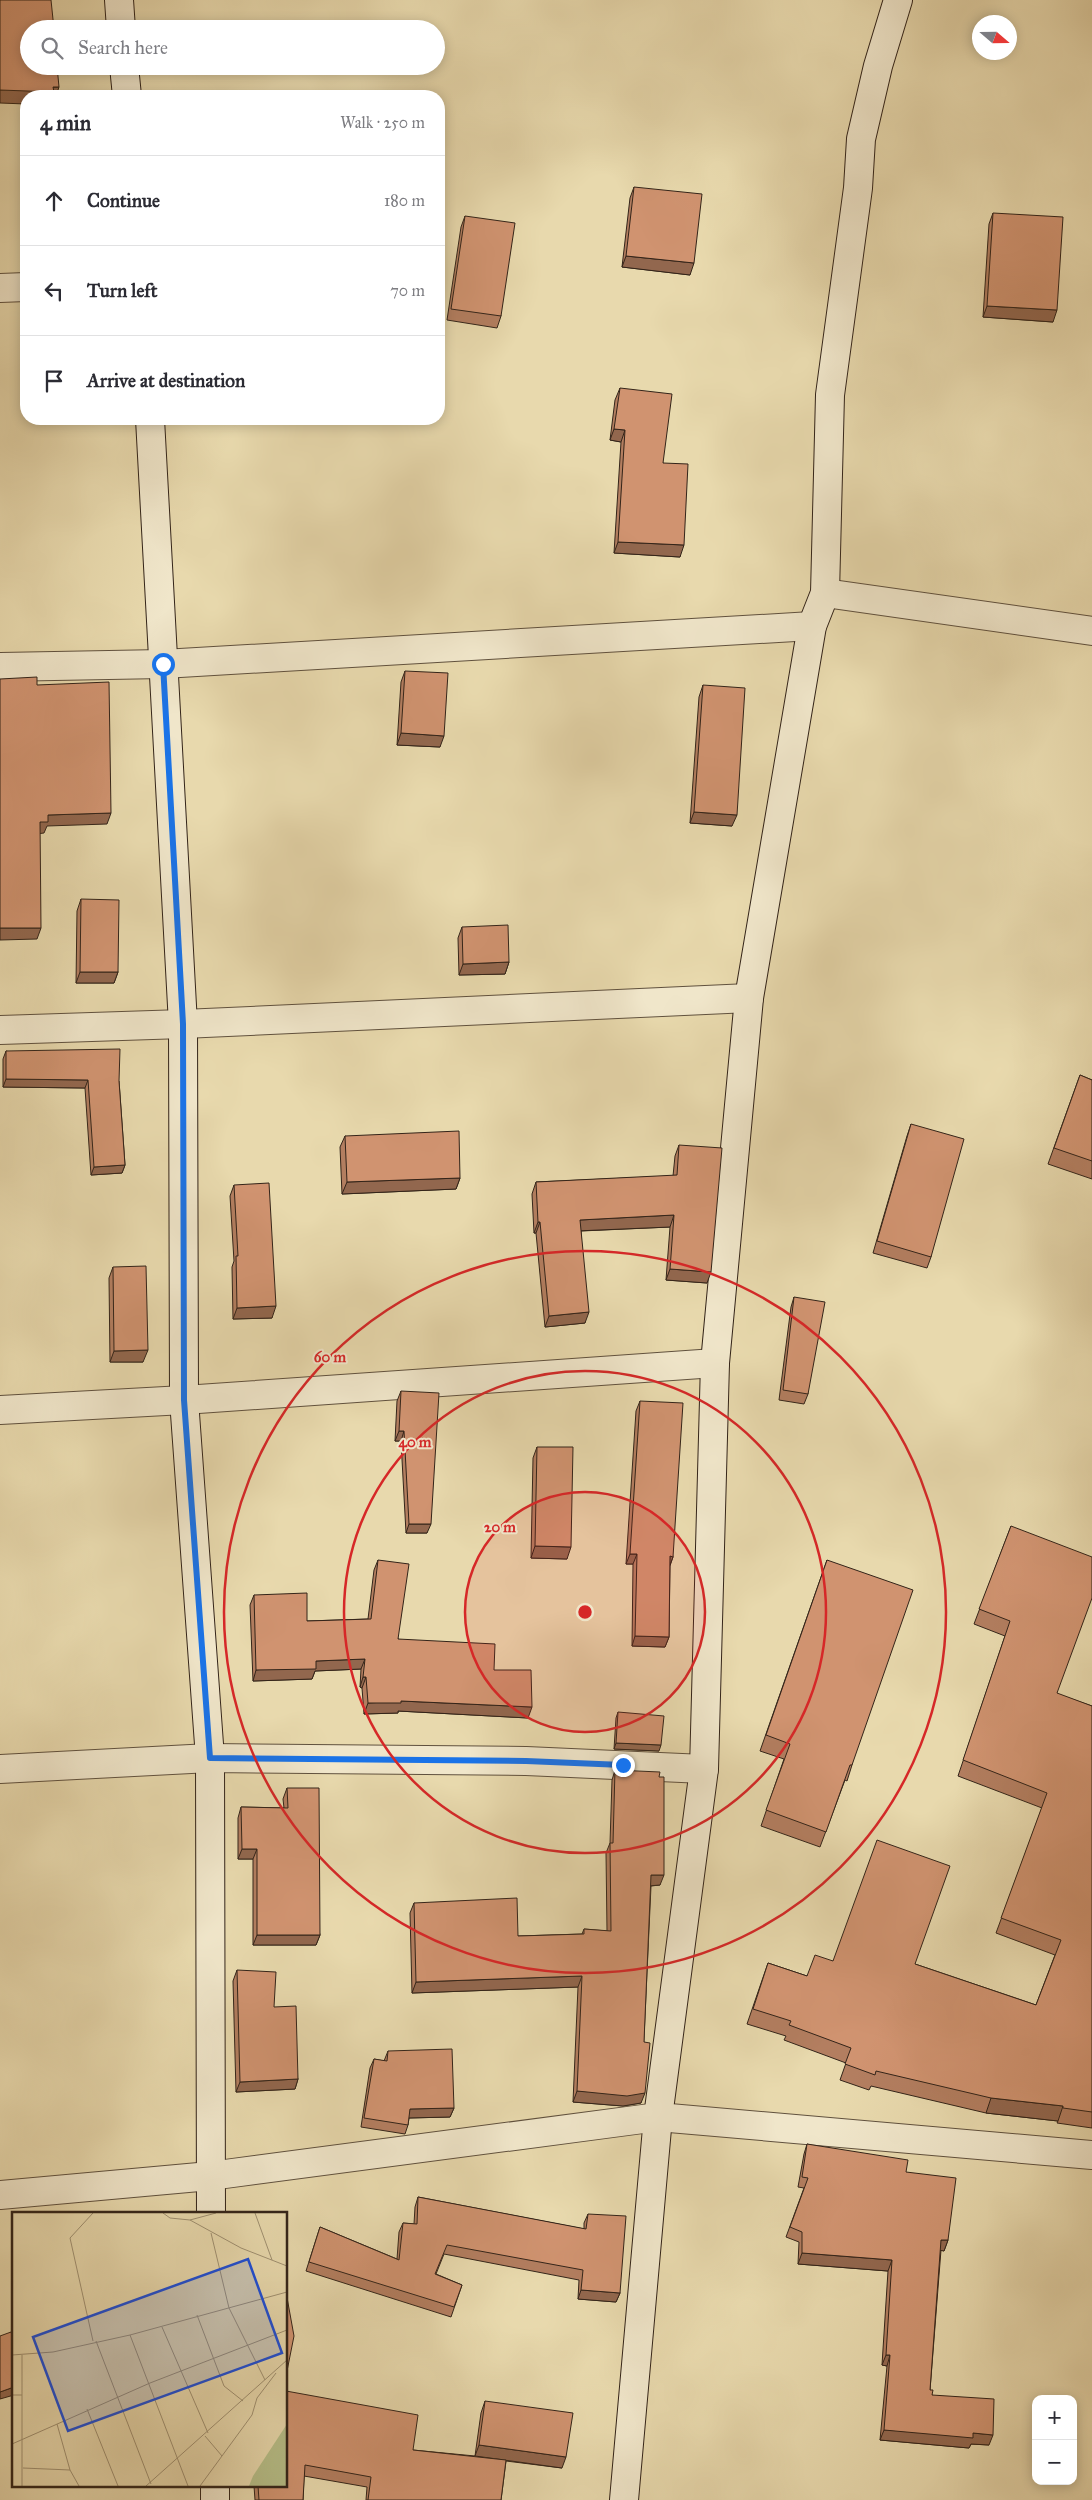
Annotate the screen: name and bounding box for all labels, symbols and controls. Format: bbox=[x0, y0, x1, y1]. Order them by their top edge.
north arrow bbox=[972, 15, 1017, 60]
search box bbox=[20, 20, 445, 75]
icon: search bbox=[38, 34, 66, 62]
text: Search here bbox=[78, 36, 168, 59]
text: 4 min bbox=[40, 110, 91, 136]
text: Walk · 250 m bbox=[340, 113, 425, 132]
icon: ahead bbox=[40, 187, 68, 215]
text: Continue bbox=[87, 189, 160, 212]
text: 180 m bbox=[384, 191, 425, 210]
icon: left bbox=[40, 277, 68, 305]
text: Turn left bbox=[87, 279, 157, 302]
text: 70 m bbox=[390, 281, 425, 300]
icon: arrive bbox=[40, 367, 68, 395]
text: Arrive at destination bbox=[87, 369, 245, 392]
route start bbox=[152, 653, 175, 676]
text: 60 m bbox=[314, 1348, 347, 1366]
text: 40 m bbox=[399, 1433, 432, 1452]
text: 20 m bbox=[484, 1518, 516, 1536]
centre of rings bbox=[576, 1603, 594, 1621]
route end bbox=[612, 1754, 635, 1777]
inset map bbox=[12, 2212, 288, 2488]
map controls bbox=[1032, 2395, 1077, 2485]
button: + bbox=[1032, 2395, 1077, 2440]
button: − bbox=[1032, 2440, 1077, 2485]

